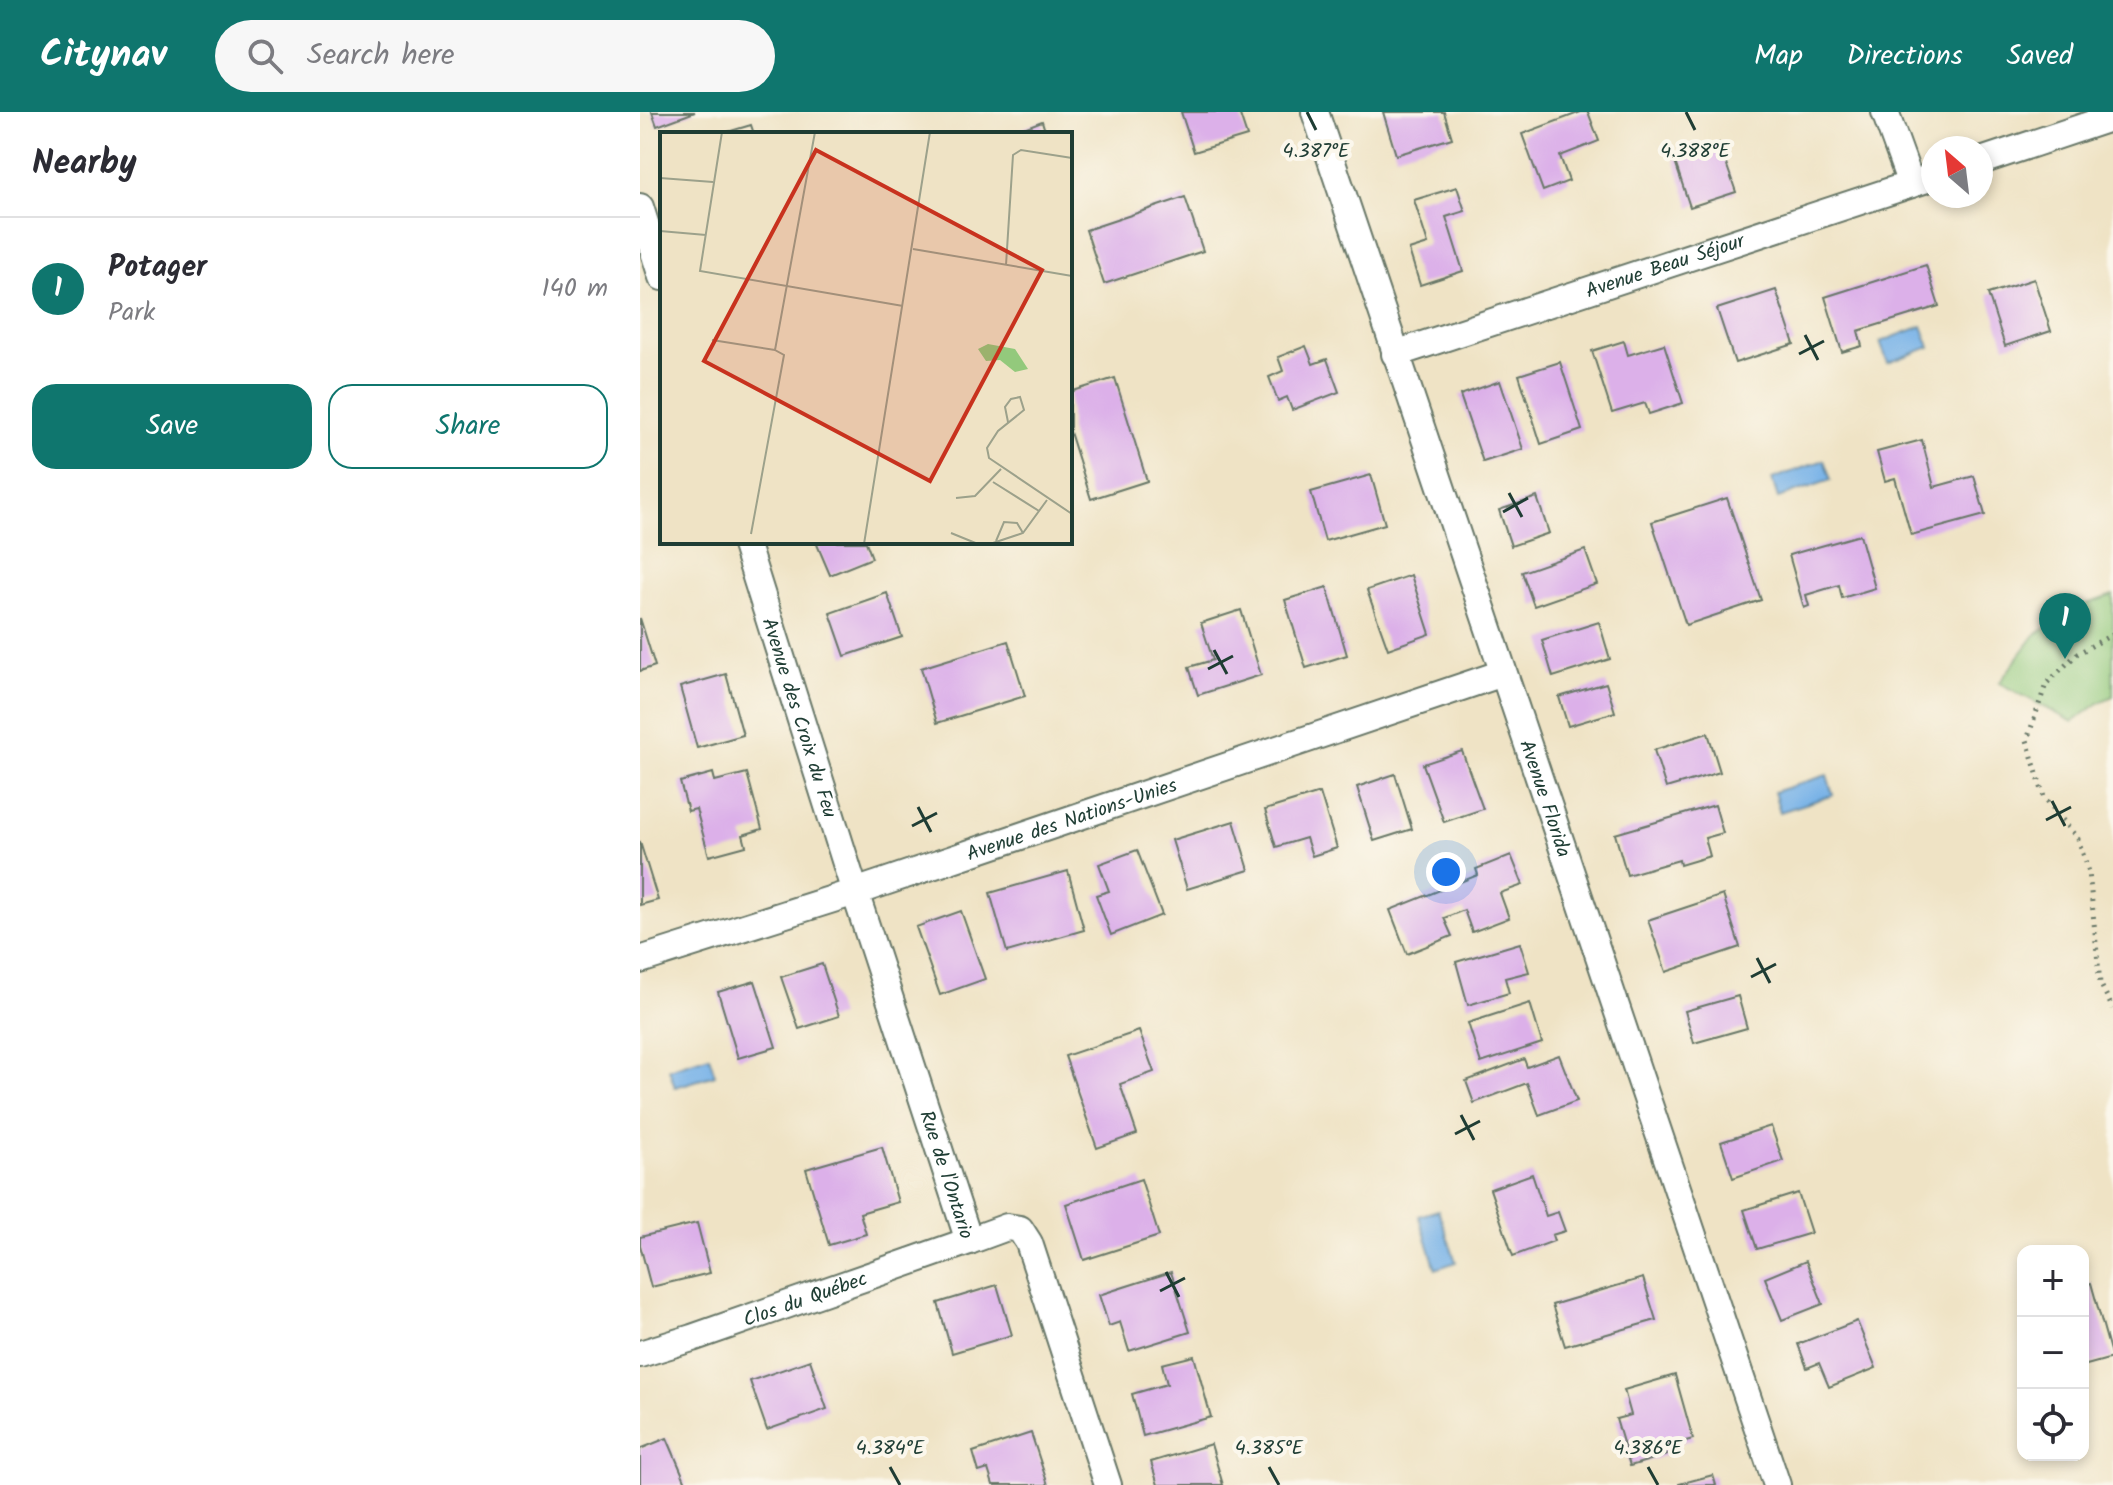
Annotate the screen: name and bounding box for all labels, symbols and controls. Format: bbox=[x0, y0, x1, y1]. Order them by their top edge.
search box bbox=[215, 20, 775, 92]
text: Citynav bbox=[40, 26, 167, 86]
text: Search here bbox=[307, 32, 455, 80]
icon: search bbox=[243, 34, 287, 78]
text: Map bbox=[1754, 34, 1803, 79]
text: Directions bbox=[1847, 34, 1963, 79]
text: Saved bbox=[2007, 34, 2073, 79]
inset map bbox=[660, 132, 1072, 544]
text: 4.387°E bbox=[1283, 136, 1351, 168]
text: 4.388°E bbox=[1660, 136, 1731, 168]
north arrow bbox=[1921, 136, 1993, 208]
text: Nearby bbox=[32, 137, 137, 191]
street label: Avenue Beau Séjour bbox=[1582, 226, 1750, 308]
text: Potager bbox=[108, 244, 207, 292]
text: 1 bbox=[54, 268, 62, 310]
text: 140 m bbox=[541, 268, 608, 310]
text: Park bbox=[108, 292, 155, 334]
button: Save bbox=[32, 384, 312, 469]
button: Share bbox=[328, 384, 608, 469]
pin: 1 bbox=[2039, 593, 2091, 659]
street label: Avenue des Croix du Feu bbox=[752, 614, 845, 823]
street label: Avenue Florida bbox=[1509, 736, 1579, 862]
street label: Avenue des Nations-Unies bbox=[963, 770, 1182, 871]
your location bbox=[1426, 852, 1466, 892]
street label: Rue de l'Ontario bbox=[909, 1107, 981, 1244]
map controls bbox=[2017, 1245, 2089, 1461]
button: + bbox=[2017, 1245, 2089, 1317]
street label: Clos du Québec bbox=[739, 1264, 872, 1337]
button: − bbox=[2017, 1317, 2089, 1389]
button: locate bbox=[2017, 1389, 2089, 1461]
text: 4.384°E bbox=[856, 1433, 926, 1465]
text: 4.385°E bbox=[1235, 1433, 1305, 1465]
text: 4.386°E bbox=[1614, 1433, 1684, 1465]

